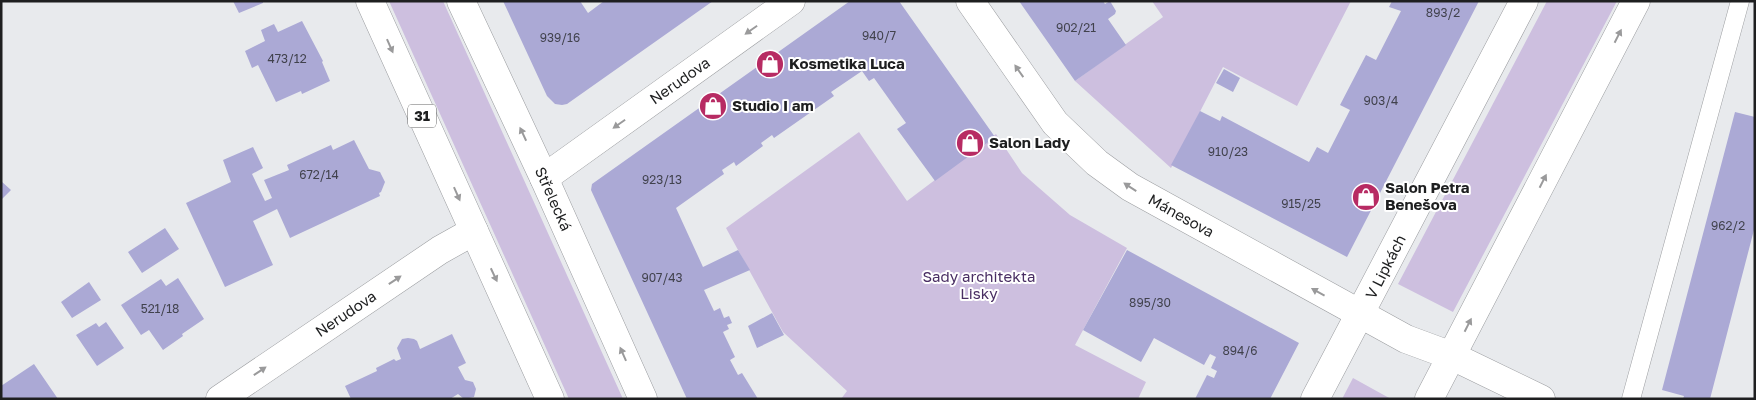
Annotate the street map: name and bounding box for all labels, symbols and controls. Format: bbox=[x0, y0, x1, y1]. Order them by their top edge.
house number: 893/2 bbox=[1426, 5, 1460, 20]
house number: 902/21 bbox=[1056, 20, 1096, 35]
one-way arrow bbox=[745, 24, 758, 34]
house number: 940/7 bbox=[862, 28, 896, 43]
one-way arrow bbox=[1614, 29, 1622, 44]
house number: 939/16 bbox=[540, 30, 580, 45]
one-way arrow bbox=[386, 39, 394, 53]
shop icon: Kosmetika Luca bbox=[755, 49, 785, 79]
house number: 473/12 bbox=[267, 51, 307, 66]
street label: Nerudova bbox=[646, 53, 713, 107]
place label: Kosmetika Luca bbox=[789, 54, 905, 72]
one-way arrow bbox=[1014, 64, 1024, 78]
shop icon: Studio I am bbox=[698, 91, 728, 121]
house number: 903/4 bbox=[1364, 93, 1398, 108]
place label: Studio I am bbox=[732, 96, 814, 114]
road number: 31 bbox=[408, 104, 436, 128]
one-way arrow bbox=[612, 119, 626, 129]
one-way arrow bbox=[519, 127, 527, 141]
shop icon: Salon Lady bbox=[955, 128, 985, 158]
place label: Salon Lady bbox=[989, 133, 1070, 151]
house number: 910/23 bbox=[1208, 144, 1248, 159]
street label: Střelecká bbox=[532, 164, 576, 233]
house number: 672/14 bbox=[299, 167, 339, 182]
house number: 923/13 bbox=[642, 172, 682, 187]
one-way arrow bbox=[1539, 173, 1547, 188]
place label: Salon Petra Benešova bbox=[1385, 178, 1470, 213]
one-way arrow bbox=[1123, 182, 1137, 192]
shop icon: Salon Petra Benešova bbox=[1351, 182, 1381, 212]
one-way arrow bbox=[454, 187, 462, 201]
street label: Mánesova bbox=[1145, 190, 1218, 241]
house number: 915/25 bbox=[1281, 196, 1321, 211]
house number: 962/2 bbox=[1711, 218, 1745, 233]
street label: V Lipkách bbox=[1361, 231, 1409, 302]
park label: Sady architekta Lisky bbox=[923, 267, 1036, 302]
one-way arrow bbox=[490, 268, 498, 282]
house number: 907/43 bbox=[641, 270, 683, 285]
one-way arrow bbox=[388, 276, 401, 285]
street label: Nerudova bbox=[312, 286, 379, 340]
one-way arrow bbox=[1311, 287, 1324, 296]
house number: 895/30 bbox=[1129, 295, 1171, 310]
house number: 521/18 bbox=[141, 301, 179, 316]
one-way arrow bbox=[1464, 318, 1472, 332]
house number: 894/6 bbox=[1223, 343, 1257, 358]
one-way arrow bbox=[618, 347, 626, 361]
one-way arrow bbox=[253, 367, 267, 376]

